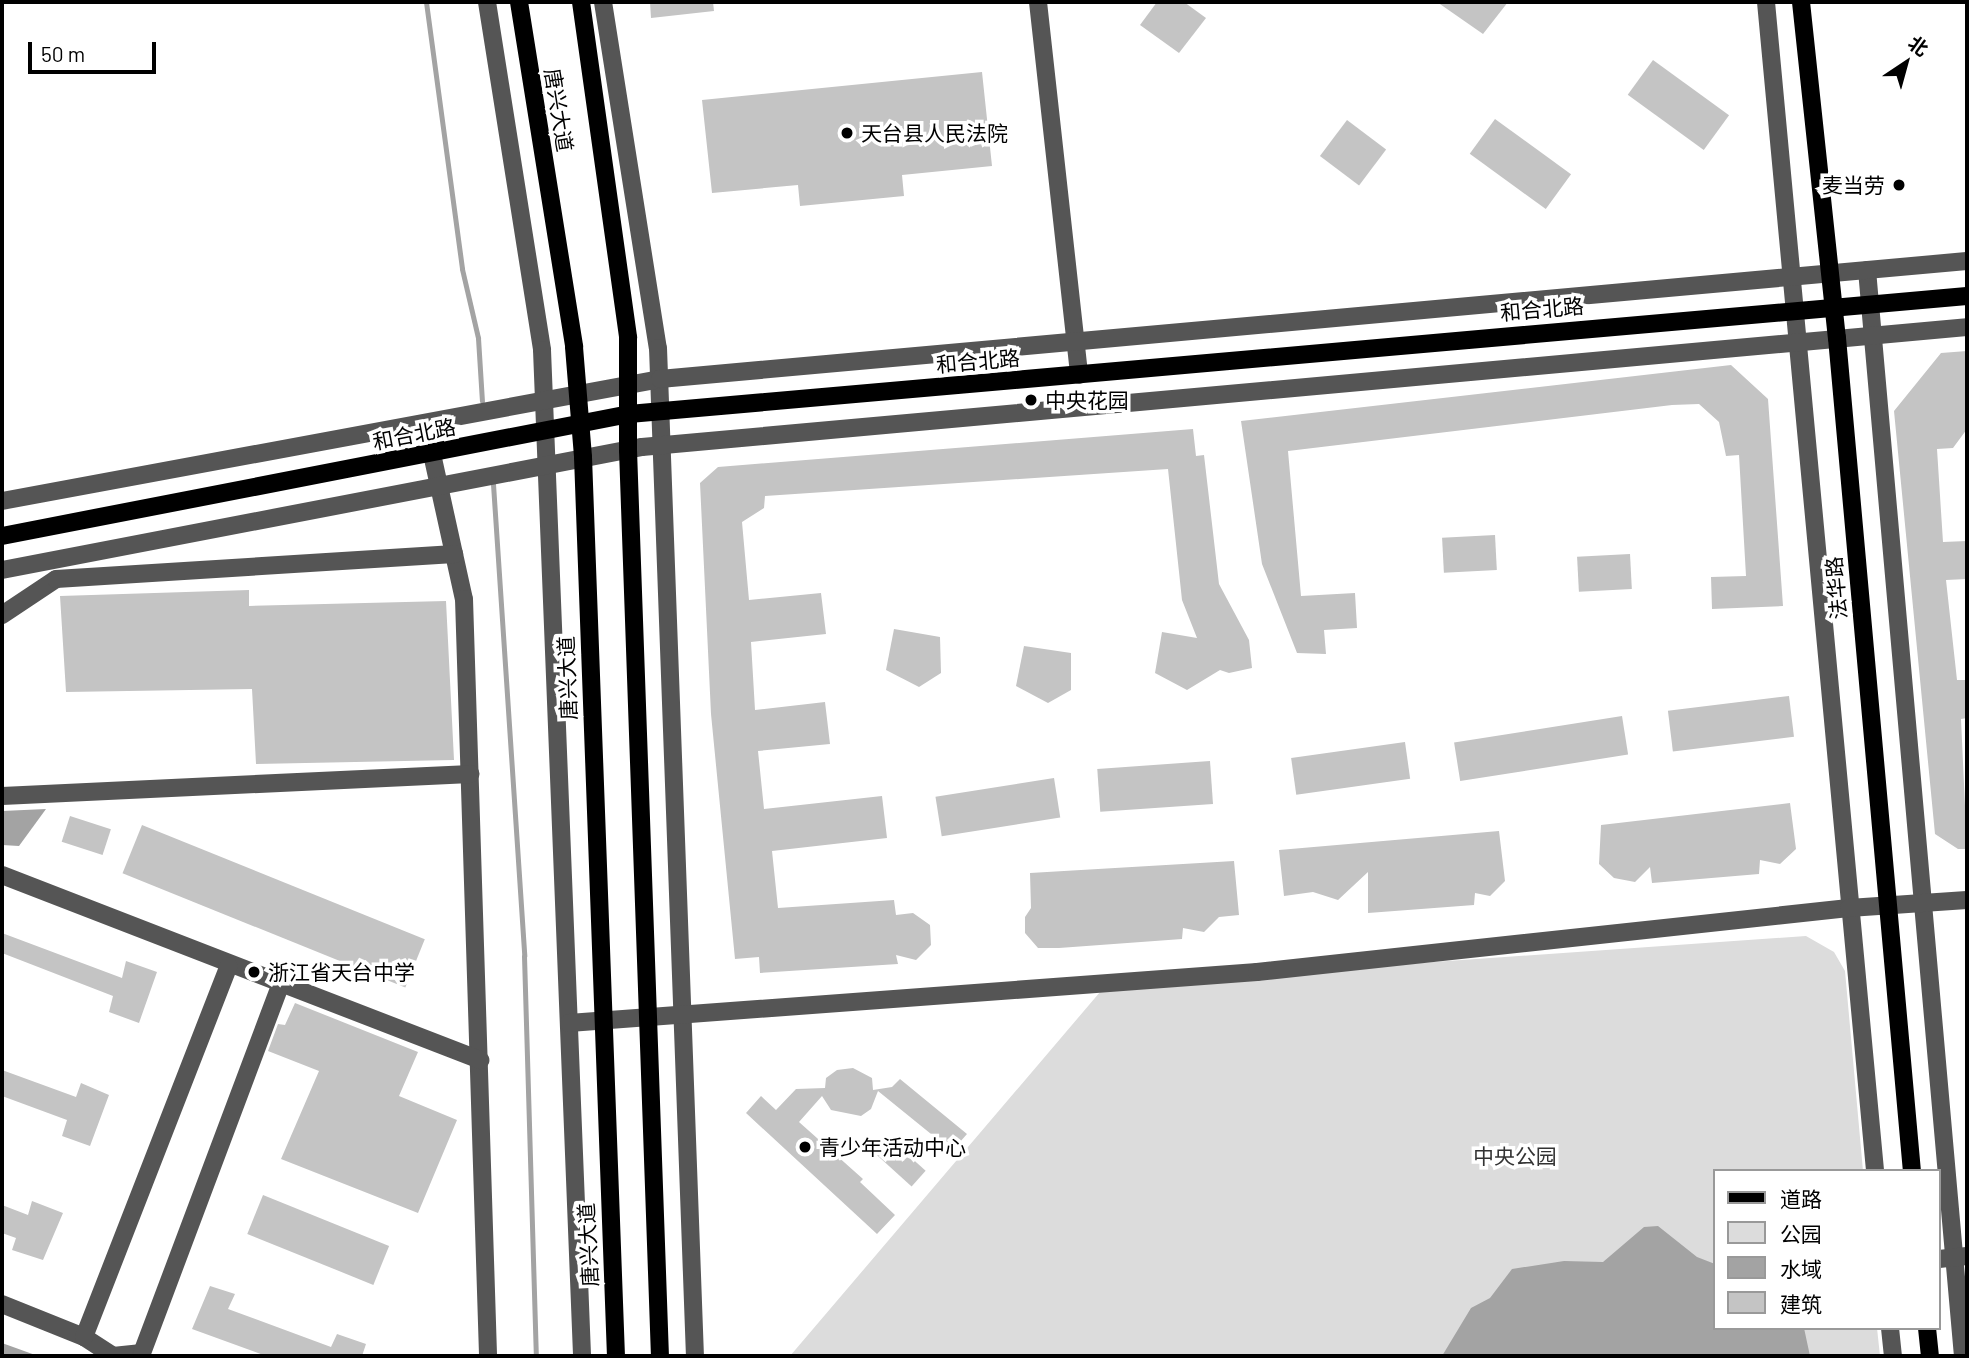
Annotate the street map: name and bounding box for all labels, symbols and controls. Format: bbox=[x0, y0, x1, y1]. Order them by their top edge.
scale bar bbox=[32, 28, 159, 72]
north arrow bbox=[1871, 28, 1941, 98]
text: 北 bbox=[1904, 31, 1933, 60]
text: 50 m bbox=[41, 41, 85, 66]
street label: 唐兴大道 bbox=[540, 67, 578, 153]
place label: 天台县人民法院 bbox=[861, 120, 1008, 146]
marker: 天台县人民法院 bbox=[839, 125, 855, 141]
place label: 麦当劳 bbox=[1822, 172, 1885, 198]
marker: 麦当劳 bbox=[1891, 177, 1907, 193]
street label: 和合北路 bbox=[1499, 293, 1585, 325]
street label: 和合北路 bbox=[935, 345, 1021, 377]
place label: 中央花园 bbox=[1045, 387, 1129, 413]
marker: 中央花园 bbox=[1023, 392, 1039, 408]
street label: 和合北路 bbox=[370, 414, 458, 454]
street label: 法华路 bbox=[1821, 556, 1851, 620]
street label: 唐兴大道 bbox=[553, 636, 581, 720]
place label: 浙江省天台中学 bbox=[268, 959, 415, 985]
marker: 浙江省天台中学 bbox=[246, 964, 262, 980]
place label: 青少年活动中心 bbox=[819, 1134, 966, 1160]
marker: 青少年活动中心 bbox=[797, 1139, 813, 1155]
park label: 中央公园 bbox=[1473, 1143, 1557, 1169]
legend bbox=[1714, 1169, 1941, 1330]
text: 道路 bbox=[1780, 1186, 1822, 1211]
street label: 唐兴大道 bbox=[573, 1202, 603, 1288]
text: 公园 bbox=[1780, 1221, 1822, 1246]
text: 水域 bbox=[1780, 1256, 1822, 1281]
text: 建筑 bbox=[1780, 1291, 1822, 1316]

